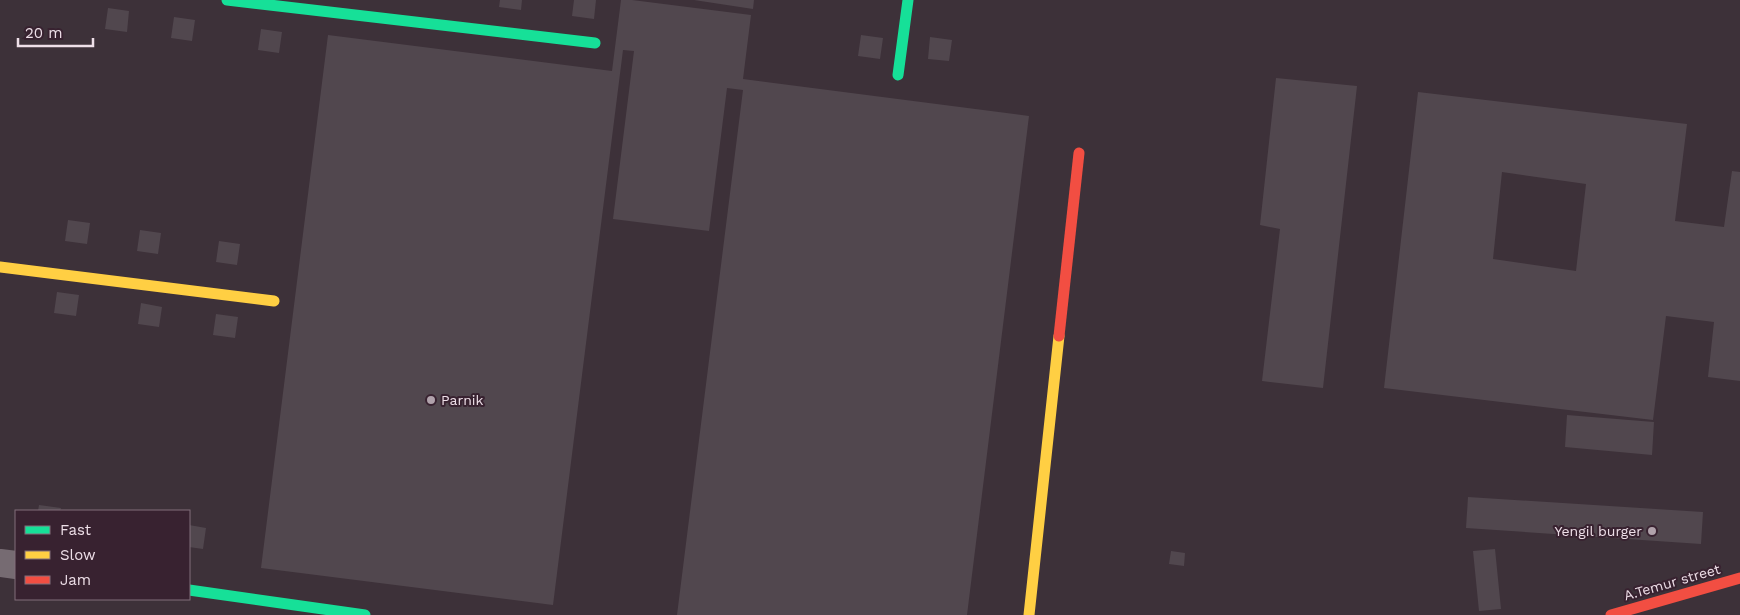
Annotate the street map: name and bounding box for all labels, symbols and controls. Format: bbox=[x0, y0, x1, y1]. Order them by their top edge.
scale bar bbox=[18, 15, 92, 47]
text: 20 m bbox=[25, 24, 63, 42]
place label: Parnik bbox=[441, 392, 484, 408]
marker: Parnik bbox=[425, 394, 437, 406]
legend bbox=[15, 510, 190, 600]
text: Fast bbox=[60, 521, 92, 539]
place label: Yengil burger bbox=[1555, 523, 1642, 539]
marker: Yengil burger bbox=[1646, 525, 1658, 537]
text: Slow bbox=[60, 546, 96, 564]
street label: A.Temur street bbox=[1622, 561, 1722, 603]
text: Jam bbox=[60, 571, 91, 589]

